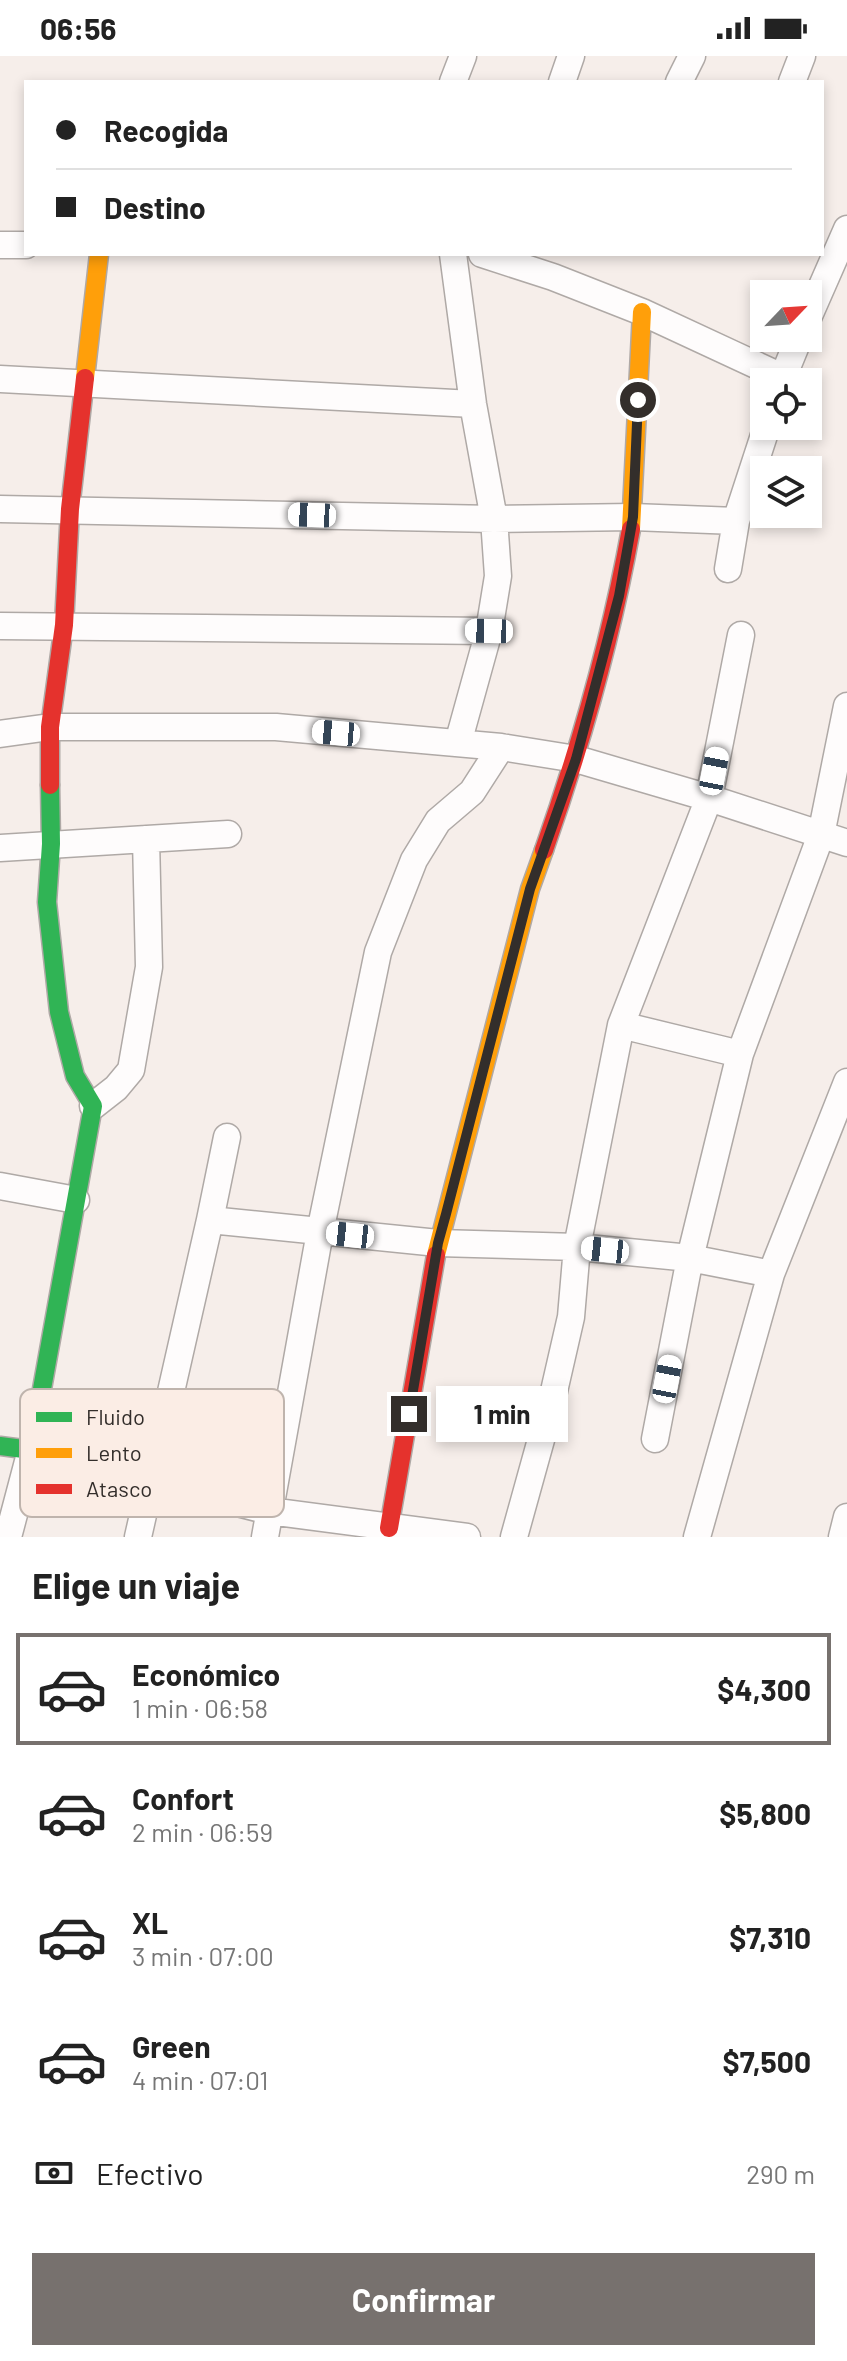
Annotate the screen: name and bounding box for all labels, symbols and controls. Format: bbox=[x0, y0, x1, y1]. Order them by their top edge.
text: 06:56 bbox=[40, 10, 116, 46]
text: Recogida bbox=[104, 112, 228, 148]
text: Destino bbox=[104, 189, 206, 225]
north arrow bbox=[750, 280, 822, 352]
map controls bbox=[750, 280, 822, 528]
button: locate bbox=[750, 368, 822, 440]
route start bbox=[620, 382, 656, 418]
button: layers bbox=[750, 456, 822, 528]
car bbox=[288, 502, 336, 528]
car bbox=[465, 619, 513, 643]
car bbox=[311, 719, 361, 747]
car bbox=[698, 745, 730, 797]
car bbox=[325, 1221, 375, 1249]
car bbox=[580, 1236, 630, 1264]
car bbox=[651, 1353, 683, 1405]
callout: 1 min bbox=[437, 1386, 569, 1442]
legend bbox=[20, 1389, 284, 1517]
route end bbox=[391, 1396, 427, 1432]
text: 1 min bbox=[474, 1398, 530, 1429]
text: Fluido bbox=[86, 1403, 145, 1429]
text: Lento bbox=[86, 1439, 142, 1465]
text: Atasco bbox=[86, 1475, 152, 1501]
text: Elige un viaje bbox=[32, 1563, 240, 1606]
icon: car bbox=[36, 1653, 108, 1725]
text: Económico bbox=[132, 1656, 280, 1692]
text: $4,300 bbox=[717, 1671, 811, 1707]
text: 1 min · 06:58 bbox=[132, 1692, 268, 1723]
icon: car bbox=[36, 1777, 108, 1849]
text: Confort bbox=[132, 1780, 234, 1816]
text: $5,800 bbox=[719, 1795, 811, 1831]
text: 2 min · 06:59 bbox=[132, 1816, 273, 1847]
icon: car bbox=[36, 1901, 108, 1973]
text: XL bbox=[132, 1904, 168, 1940]
text: $7,310 bbox=[729, 1919, 811, 1955]
text: 3 min · 07:00 bbox=[132, 1940, 274, 1971]
icon: car bbox=[36, 2025, 108, 2097]
text: Green bbox=[132, 2028, 211, 2064]
text: $7,500 bbox=[723, 2043, 811, 2079]
text: 4 min · 07:01 bbox=[132, 2064, 268, 2095]
icon: cash bbox=[32, 2151, 76, 2195]
text: Efectivo bbox=[96, 2155, 204, 2191]
text: 290 m bbox=[746, 2158, 815, 2189]
button: Confirmar bbox=[32, 2253, 815, 2345]

